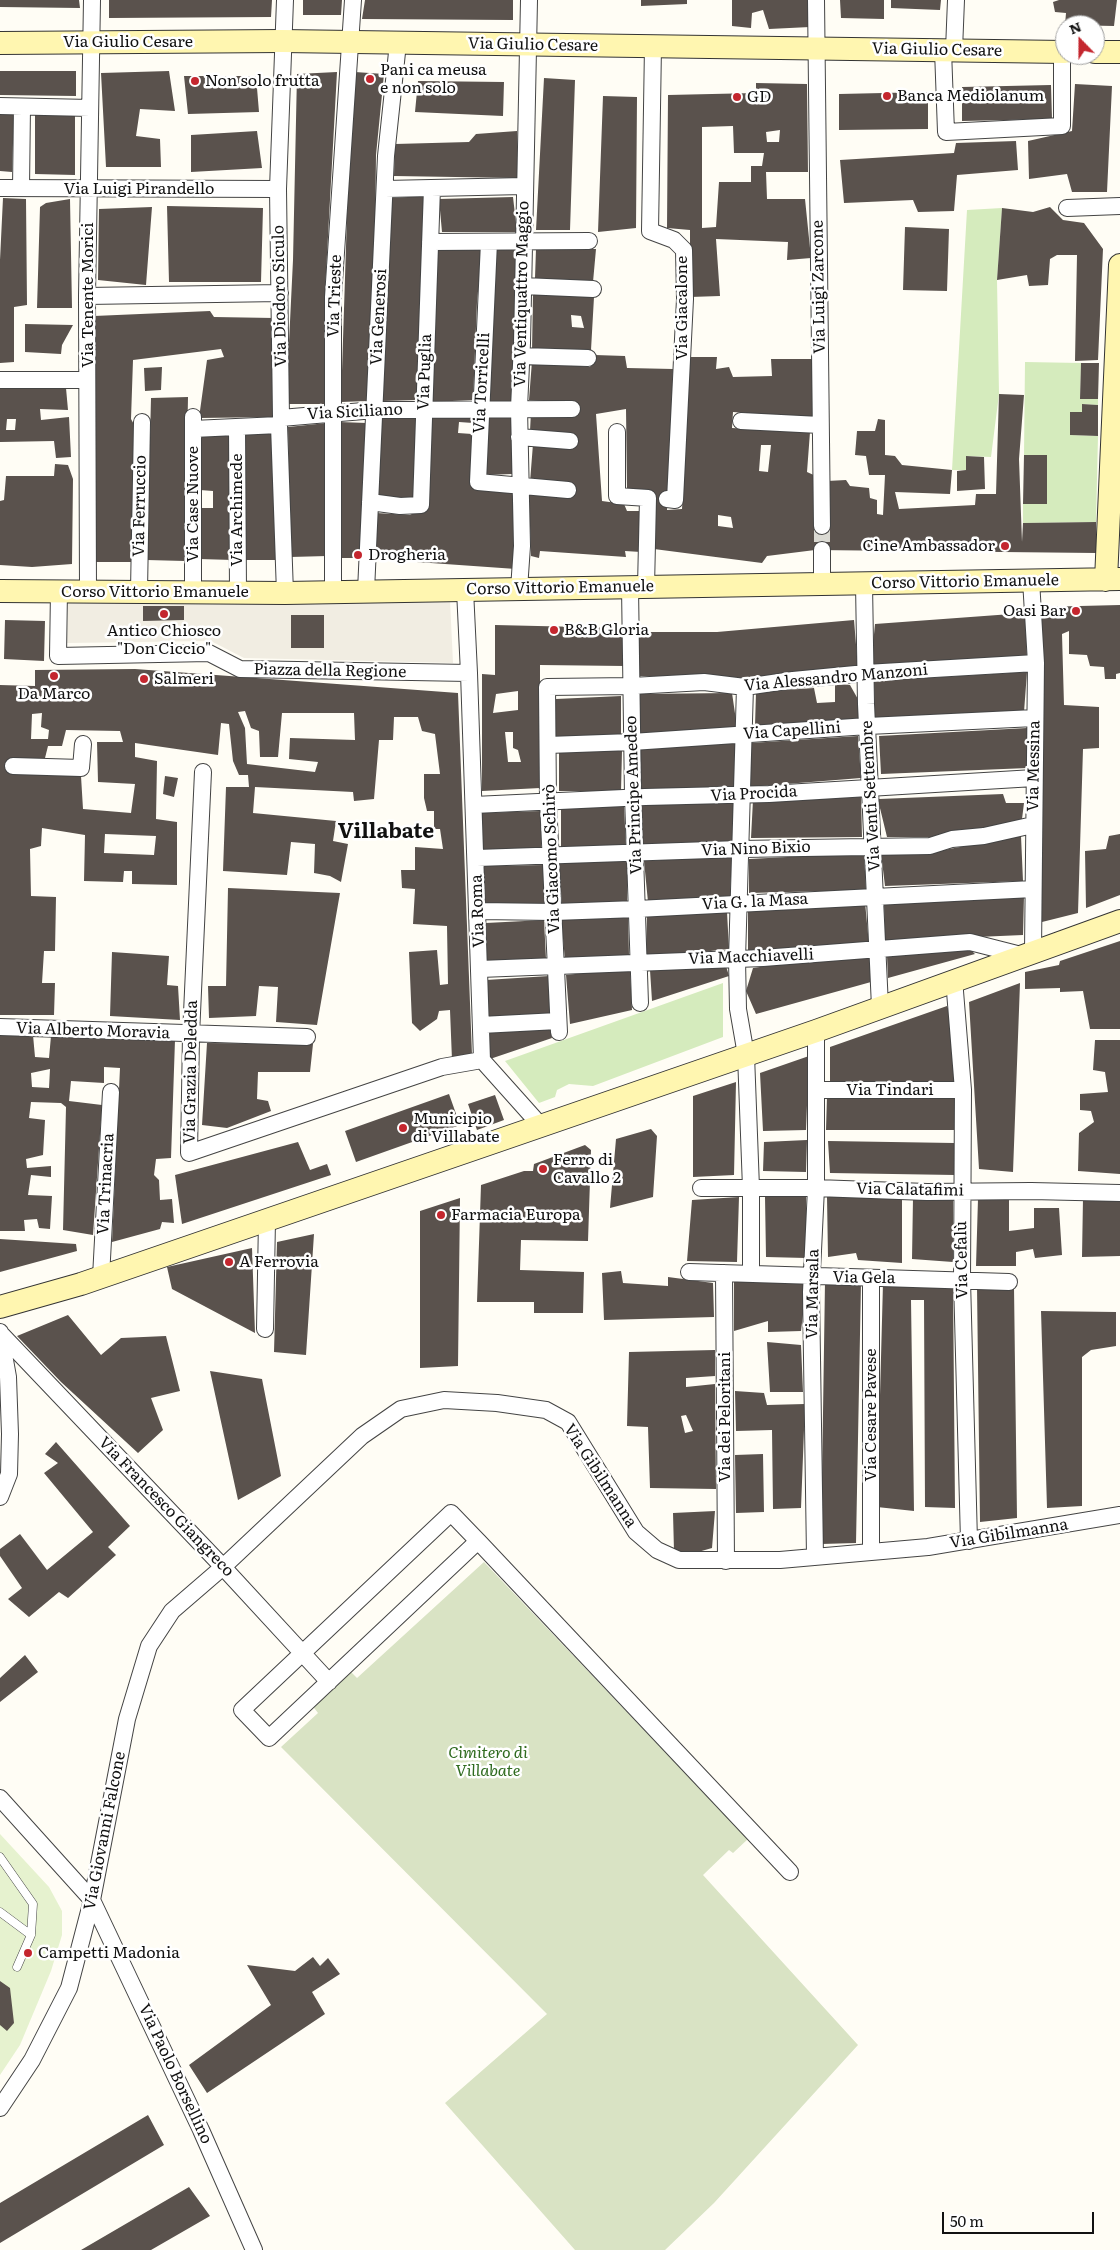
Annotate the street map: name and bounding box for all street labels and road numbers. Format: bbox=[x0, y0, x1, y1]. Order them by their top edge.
street label: Via Giulio Cesare bbox=[63, 32, 193, 52]
street label: Via Giulio Cesare bbox=[468, 34, 598, 56]
street label: Via Giulio Cesare bbox=[872, 39, 1002, 61]
street label: Via Luigi Pirandello bbox=[64, 179, 214, 199]
street label: Via Ventiquattro Maggio bbox=[511, 201, 533, 387]
street label: Via Luigi Zarcone bbox=[808, 220, 830, 354]
street label: Via Tenente Morici bbox=[78, 222, 98, 368]
street label: Via Diodoro Siculo bbox=[269, 225, 291, 367]
street label: Via Trieste bbox=[324, 254, 346, 338]
street label: Via Giacalone bbox=[672, 256, 692, 360]
street label: Via Generosi bbox=[367, 268, 391, 366]
street label: Via Torricelli bbox=[470, 332, 494, 434]
street label: Via Puglia bbox=[414, 333, 436, 411]
street label: Via Siciliano bbox=[307, 400, 403, 424]
street label: Via Case Nuove bbox=[183, 446, 203, 562]
street label: Via Archimede bbox=[227, 453, 247, 567]
street label: Via Ferruccio bbox=[130, 455, 150, 557]
street label: Corso Vittorio Emanuele bbox=[871, 571, 1059, 593]
street label: Corso Vittorio Emanuele bbox=[466, 577, 654, 599]
street label: Corso Vittorio Emanuele bbox=[61, 582, 249, 602]
street label: Piazza della Regione bbox=[253, 660, 407, 682]
street label: Via Alessandro Manzoni bbox=[743, 660, 929, 696]
street label: Via Principe Amedeo bbox=[622, 715, 646, 875]
street label: Via Capellini bbox=[742, 718, 842, 744]
street label: Via Venti Settembre bbox=[857, 720, 885, 872]
street label: Via Messina bbox=[1024, 720, 1044, 812]
street label: Via Procida bbox=[710, 782, 798, 806]
street label: Via Giacomo Schirò bbox=[540, 784, 564, 934]
street label: Via Nino Bixio bbox=[701, 837, 811, 861]
street label: Via Roma bbox=[467, 874, 489, 948]
street label: Via G. la Masa bbox=[701, 890, 809, 914]
street label: Via Macchiavelli bbox=[688, 945, 814, 969]
street label: Via Grazia Deledda bbox=[180, 1000, 202, 1144]
street label: Via Alberto Moravia bbox=[16, 1019, 170, 1043]
street label: Via Tindari bbox=[846, 1080, 934, 1100]
street label: Via Trinacria bbox=[94, 1133, 118, 1235]
street label: Via Calatafimi bbox=[856, 1179, 964, 1201]
street label: Via Cefalù bbox=[952, 1221, 972, 1299]
street label: Via Marsala bbox=[803, 1249, 823, 1339]
street label: Via Gela bbox=[832, 1268, 896, 1288]
street label: Via Cesare Pavese bbox=[861, 1349, 881, 1481]
street label: Via dei Peloritani bbox=[715, 1352, 735, 1482]
street label: Via Gibilmanna bbox=[559, 1421, 641, 1531]
street label: Via Francesco Giangreco bbox=[94, 1433, 238, 1581]
street label: Via Gibilmanna bbox=[948, 1515, 1070, 1553]
street label: Via Giovanni Falcone bbox=[80, 1750, 130, 1912]
street label: Via Paolo Borsellino bbox=[134, 2001, 216, 2147]

